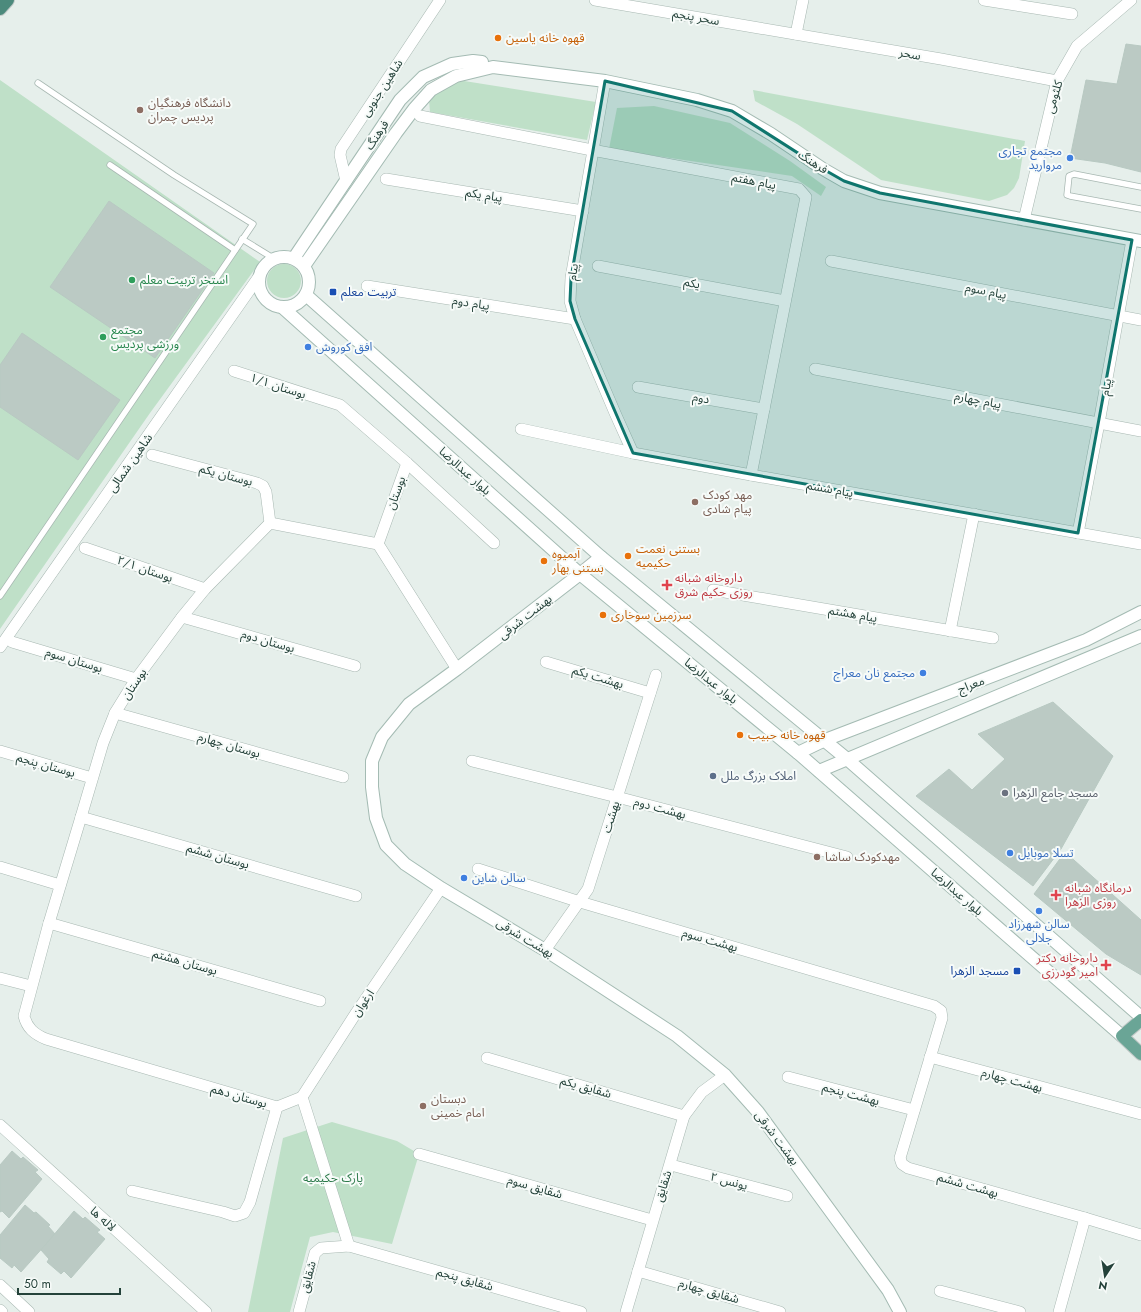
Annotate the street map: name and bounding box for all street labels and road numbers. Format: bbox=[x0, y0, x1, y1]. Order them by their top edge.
street label: سحر پنجم bbox=[671, 4, 721, 30]
street label: سحر bbox=[897, 43, 922, 65]
street label: شاهین جنوبی bbox=[357, 56, 407, 120]
street label: کلثومی bbox=[1041, 77, 1068, 116]
street label: فرهنگ bbox=[360, 117, 394, 153]
street label: فرهنگ bbox=[795, 146, 831, 178]
street label: پیام هفتم bbox=[730, 168, 778, 194]
street label: پیام یکم bbox=[464, 183, 504, 207]
street label: پیام bbox=[563, 262, 583, 282]
street label: یکم bbox=[682, 273, 702, 293]
street label: پیام سوم bbox=[964, 278, 1008, 304]
street label: پیام دوم bbox=[451, 291, 491, 315]
street label: بوستان ۱/۱ bbox=[248, 368, 308, 404]
street label: پیام bbox=[1096, 377, 1116, 397]
street label: پیام چهارم bbox=[953, 387, 1003, 413]
street label: دوم bbox=[691, 388, 711, 408]
street label: شاهین شمالی bbox=[103, 430, 157, 496]
street label: بلوار عبدالرضا bbox=[435, 443, 495, 499]
street label: بوستان یکم bbox=[197, 459, 255, 491]
street label: بوستان bbox=[382, 474, 410, 512]
street label: پیام ششم bbox=[805, 476, 855, 502]
street label: بوستان ۲/۱ bbox=[115, 551, 175, 587]
street label: بهشت شرقی bbox=[494, 590, 556, 644]
street label: پیام هشتم bbox=[827, 601, 879, 627]
street label: بوستان دوم bbox=[239, 625, 297, 657]
street label: بوستان سوم bbox=[43, 643, 105, 677]
street label: بلوار عبدالرضا bbox=[680, 654, 742, 708]
street label: بهشت یکم bbox=[570, 661, 626, 693]
street label: بوستان bbox=[117, 665, 151, 703]
street label: معراج bbox=[955, 672, 987, 698]
street label: بوستان چهارم bbox=[196, 727, 262, 763]
street label: بوستان پنجم bbox=[15, 748, 77, 782]
street label: بهشت دوم bbox=[632, 792, 688, 824]
street label: بهشت bbox=[598, 799, 624, 835]
street label: بوستان ششم bbox=[185, 838, 251, 874]
street label: بلوار عبدالرضا bbox=[927, 864, 987, 920]
street label: بهشت شرقی bbox=[493, 914, 557, 962]
street label: بهشت سوم bbox=[680, 923, 740, 957]
street label: بوستان هشتم bbox=[151, 944, 219, 980]
street label: ارغوان bbox=[347, 986, 379, 1020]
street label: بهشت چهارم bbox=[979, 1063, 1045, 1097]
street label: شقایق یکم bbox=[558, 1071, 614, 1103]
street label: بهشت پنجم bbox=[821, 1078, 881, 1110]
street label: بوستان دهم bbox=[209, 1079, 269, 1113]
street label: بهشت شرقی bbox=[750, 1107, 804, 1169]
street label: یونس ۲ bbox=[708, 1167, 750, 1195]
street label: شقایق bbox=[649, 1168, 677, 1204]
street label: بهشت ششم bbox=[935, 1168, 1001, 1202]
street label: شقایق سوم bbox=[505, 1171, 565, 1203]
street label: لاله ها bbox=[86, 1202, 120, 1236]
street label: شقایق bbox=[295, 1259, 321, 1295]
street label: شقایق پنجم bbox=[435, 1262, 495, 1296]
street label: شقایق چهارم bbox=[677, 1274, 741, 1308]

